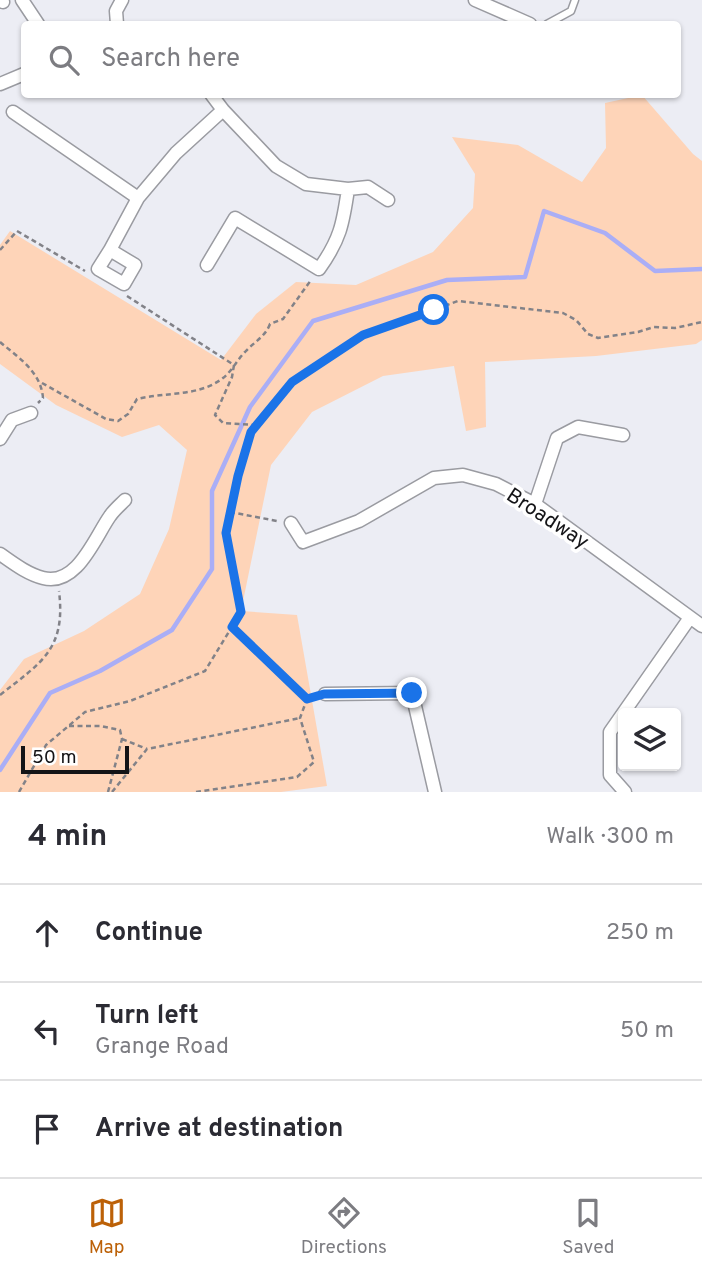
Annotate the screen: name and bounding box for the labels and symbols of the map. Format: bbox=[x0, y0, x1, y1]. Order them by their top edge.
route start bbox=[418, 294, 449, 325]
street label: Broadway bbox=[501, 482, 594, 556]
route end bbox=[396, 677, 427, 708]
scale bar bbox=[21, 743, 130, 775]

